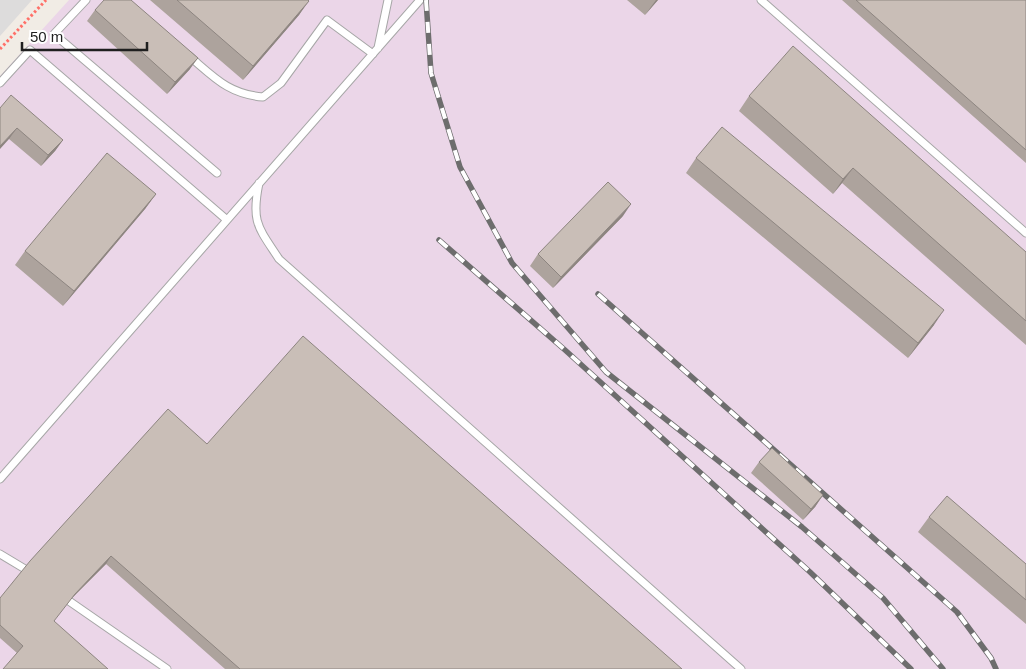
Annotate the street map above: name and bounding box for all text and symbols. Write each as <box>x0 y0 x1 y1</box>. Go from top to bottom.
scale bar <box>22 20 148 52</box>
text: 50 m <box>30 28 63 45</box>

